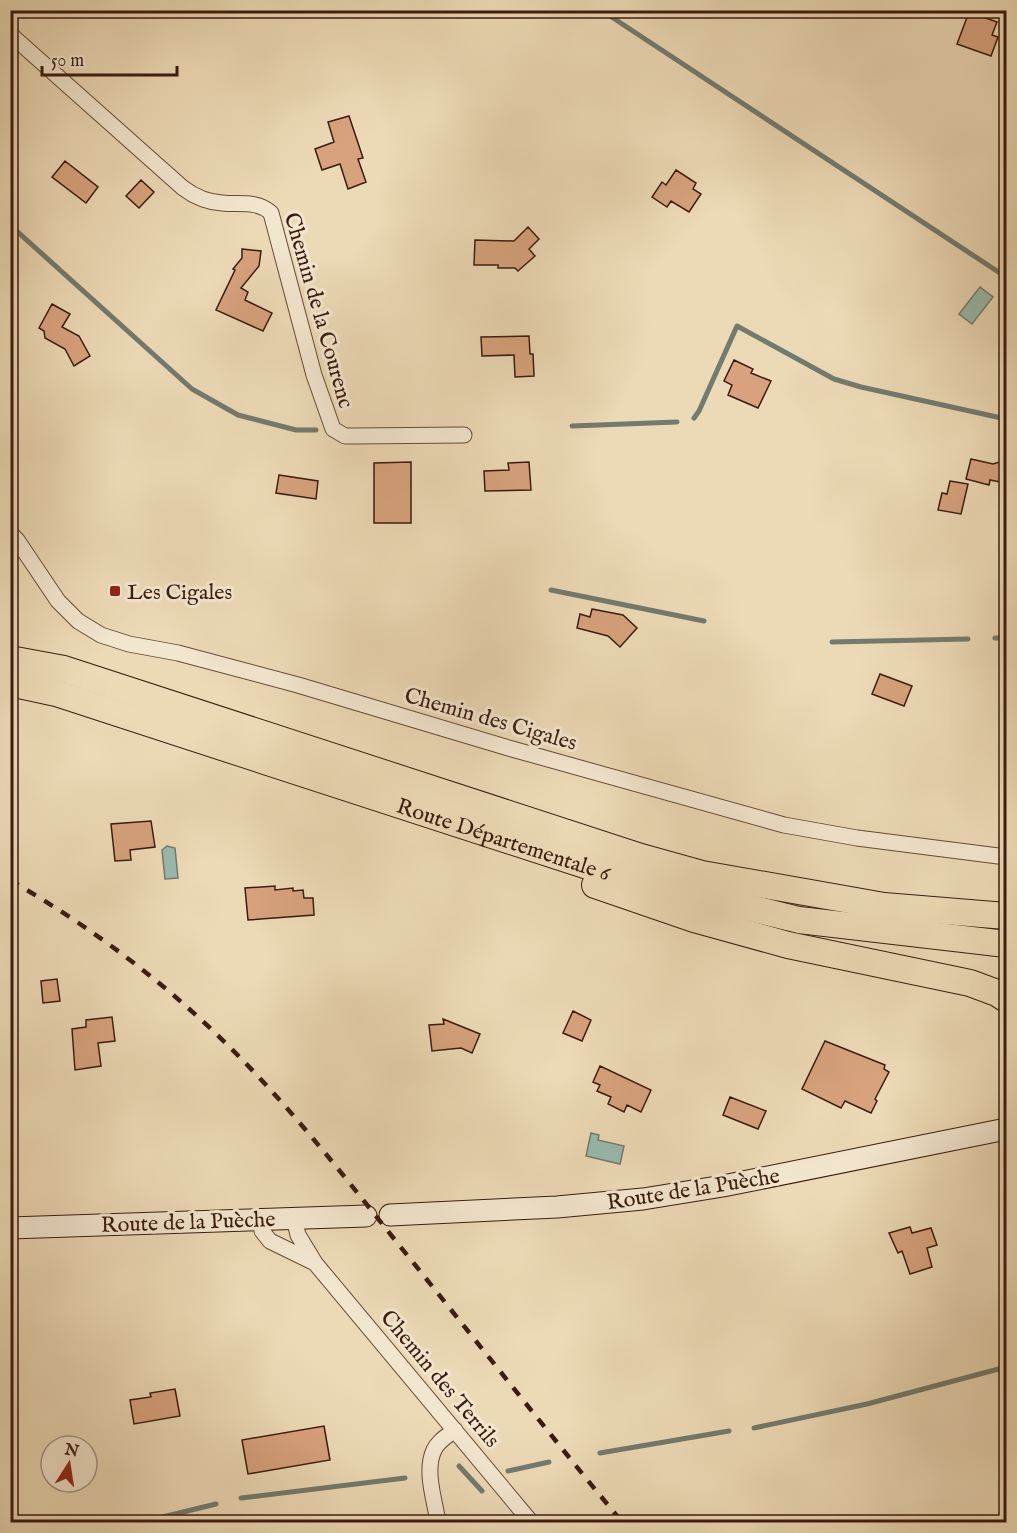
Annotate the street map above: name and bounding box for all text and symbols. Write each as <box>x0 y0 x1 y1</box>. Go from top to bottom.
scale bar <box>42 39 177 77</box>
text: 50 m <box>51 50 84 73</box>
street label: Chemin de la Courenc <box>277 210 359 412</box>
place label: Les Cigales <box>127 579 232 607</box>
marker: Les Cigales <box>108 584 122 598</box>
street label: Chemin des Cigales <box>401 682 580 758</box>
street label: Route Départementale 6 <box>393 793 614 889</box>
street label: Route de la Puèche <box>605 1162 782 1217</box>
street label: Route de la Puèche <box>100 1206 276 1240</box>
street label: Chemin des Terrils <box>374 1305 505 1454</box>
north arrow <box>39 1434 99 1494</box>
text: N <box>62 1440 81 1463</box>

